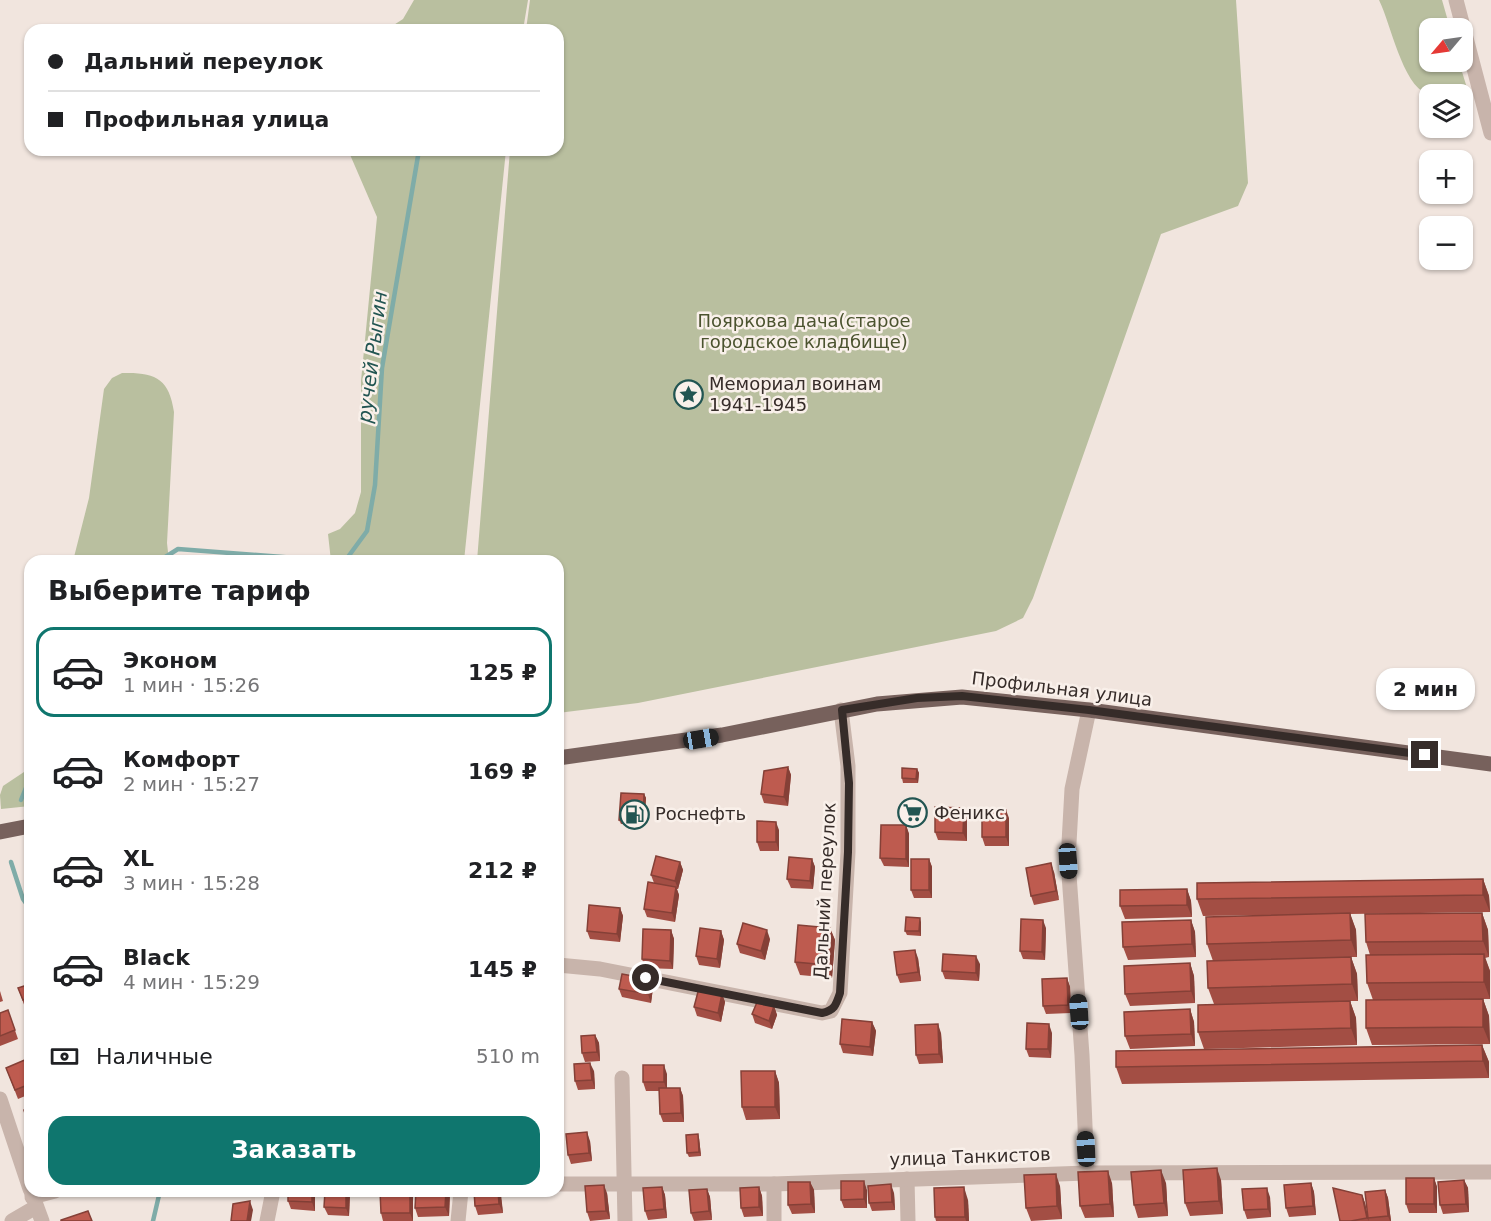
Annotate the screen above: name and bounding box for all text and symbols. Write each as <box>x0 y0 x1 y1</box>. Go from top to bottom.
north arrow <box>1419 18 1473 72</box>
map controls <box>1419 18 1473 270</box>
text: Дальний переулок <box>84 49 323 74</box>
button: layers <box>1419 84 1473 138</box>
text: Профильная улица <box>84 107 329 132</box>
button: + <box>1419 150 1473 204</box>
button: − <box>1419 216 1473 270</box>
water label: ручей Рыгин <box>352 290 392 425</box>
park label: Пояркова дача(старое городское кладбище) <box>697 310 911 352</box>
place label: Мемориал воинам 1941-1945 <box>709 373 881 415</box>
place icon: Мемориал воинам 1941-1945 <box>672 378 704 410</box>
text: Выберите тариф <box>48 575 311 606</box>
icon: car <box>51 645 105 699</box>
text: Эконом <box>123 648 218 673</box>
text: 125 ₽ <box>468 660 537 685</box>
street label: Профильная улица <box>971 667 1153 710</box>
callout: 2 мин <box>1376 668 1474 710</box>
text: 1 мин · 15:26 <box>123 673 260 697</box>
text: 2 мин <box>1393 677 1458 701</box>
car <box>682 727 720 751</box>
route end <box>1411 741 1438 768</box>
icon: car <box>51 744 105 798</box>
text: Комфорт <box>123 747 240 772</box>
text: 169 ₽ <box>468 759 537 784</box>
text: 2 мин · 15:27 <box>123 772 260 796</box>
supermarket icon: Феникс <box>897 797 929 829</box>
fuel station icon: Роснефть <box>618 798 650 830</box>
street label: Дальний переулок <box>809 802 840 980</box>
place label: Феникс <box>934 802 1005 823</box>
place label: Роснефть <box>655 803 746 824</box>
car <box>1058 842 1078 880</box>
icon: car <box>51 843 105 897</box>
text: XL <box>123 846 154 871</box>
text: 212 ₽ <box>468 858 537 883</box>
text: 3 мин · 15:28 <box>123 871 260 895</box>
icon: car <box>51 942 105 996</box>
text: Black <box>123 945 190 970</box>
text: 145 ₽ <box>468 957 537 982</box>
route start <box>632 964 659 991</box>
text: 4 мин · 15:29 <box>123 970 260 994</box>
car <box>1069 993 1089 1031</box>
icon: cash <box>48 1040 81 1073</box>
text: Наличные <box>96 1044 213 1069</box>
text: 510 m <box>476 1044 540 1068</box>
button: Заказать <box>48 1116 540 1185</box>
car <box>1076 1131 1096 1167</box>
street label: улица Танкистов <box>889 1143 1051 1170</box>

